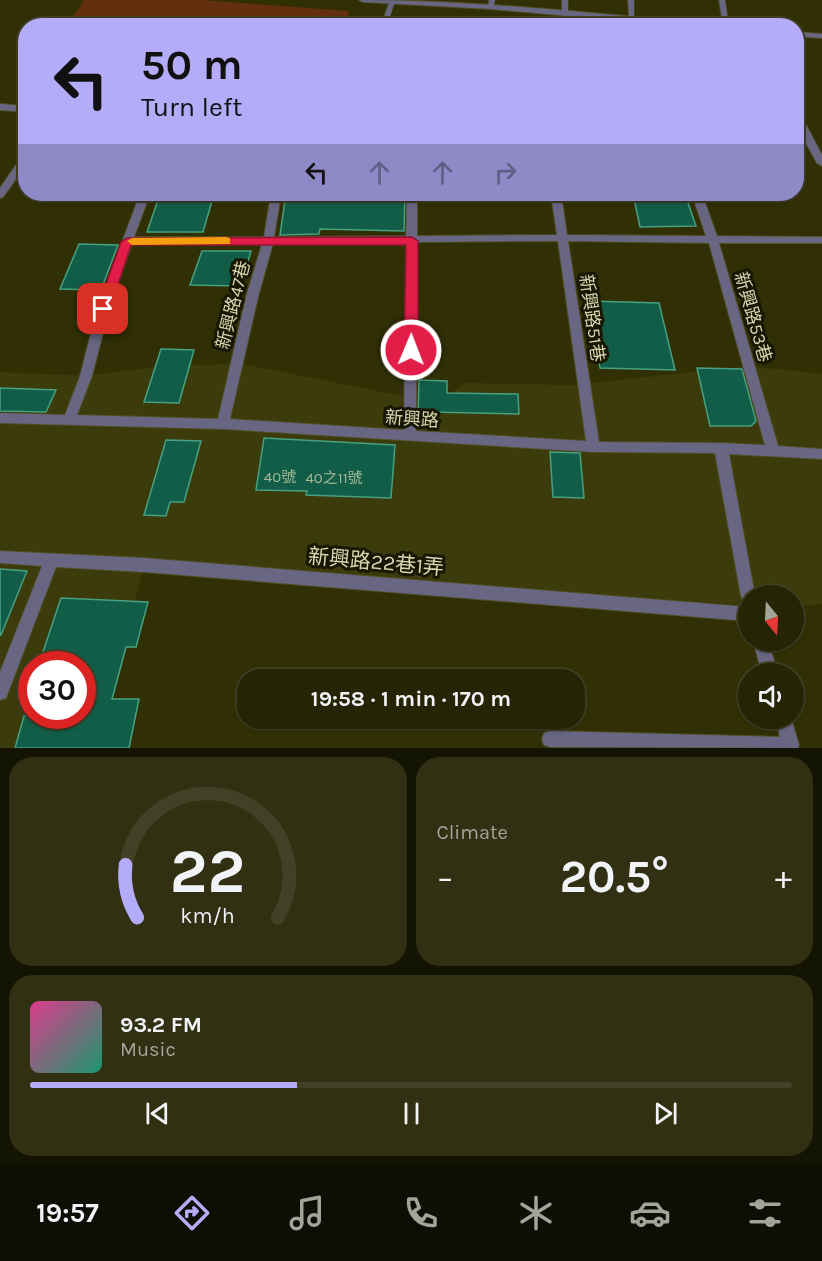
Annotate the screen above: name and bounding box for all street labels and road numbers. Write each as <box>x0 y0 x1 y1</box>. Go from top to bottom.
street label: 新興路47巷 <box>211 258 255 352</box>
street label: 新興路53巷 <box>730 269 776 365</box>
street label: 新興路51巷 <box>575 273 609 363</box>
street label: 新興路 <box>384 406 440 432</box>
street label: 新興路22巷1弄 <box>307 544 445 580</box>

